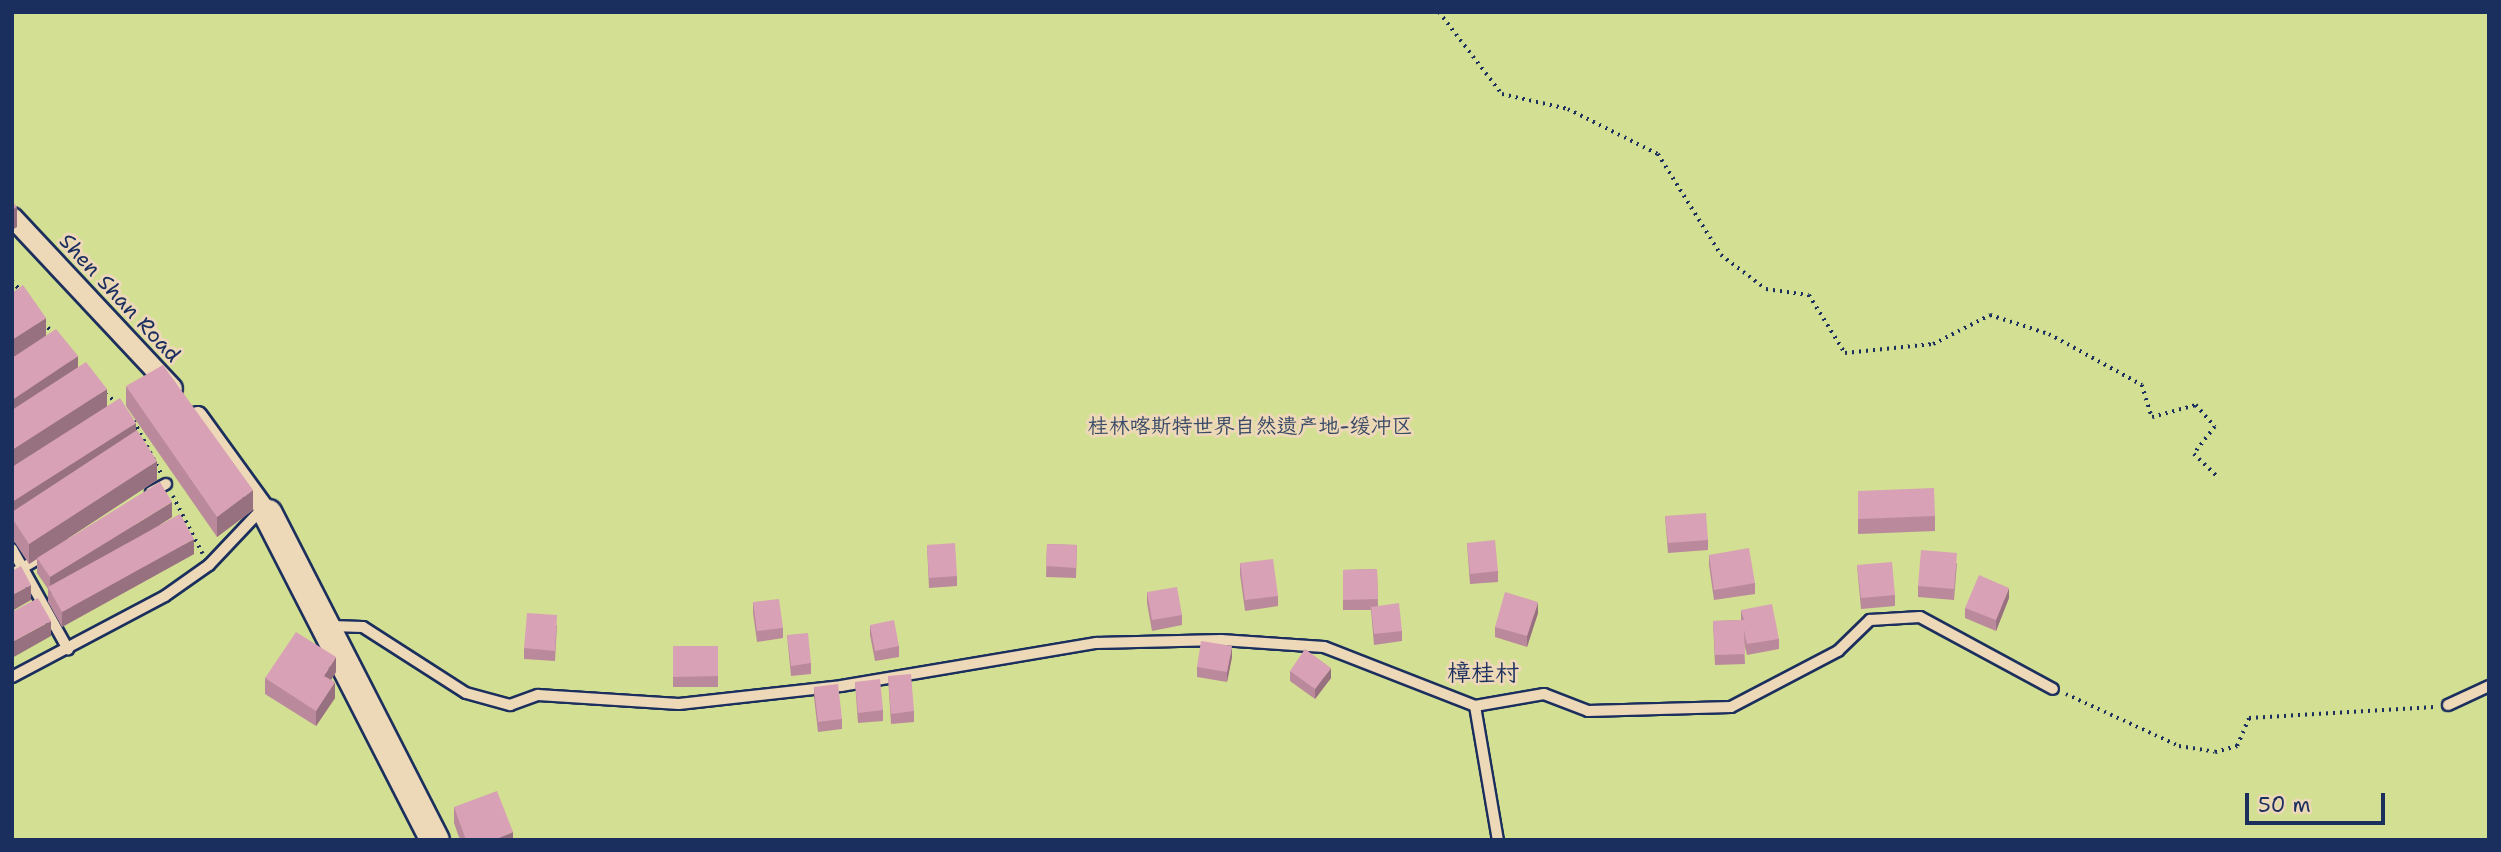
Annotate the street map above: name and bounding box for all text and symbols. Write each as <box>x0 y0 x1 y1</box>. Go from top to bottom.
street label: Shen Shan Road <box>54 229 186 367</box>
park label: 桂林喀斯特世界自然遗产地-缓冲区 <box>1087 413 1413 439</box>
district label: 樟桂村 <box>1447 660 1519 688</box>
scale bar <box>2249 778 2389 822</box>
text: 50 m <box>2258 791 2311 819</box>

